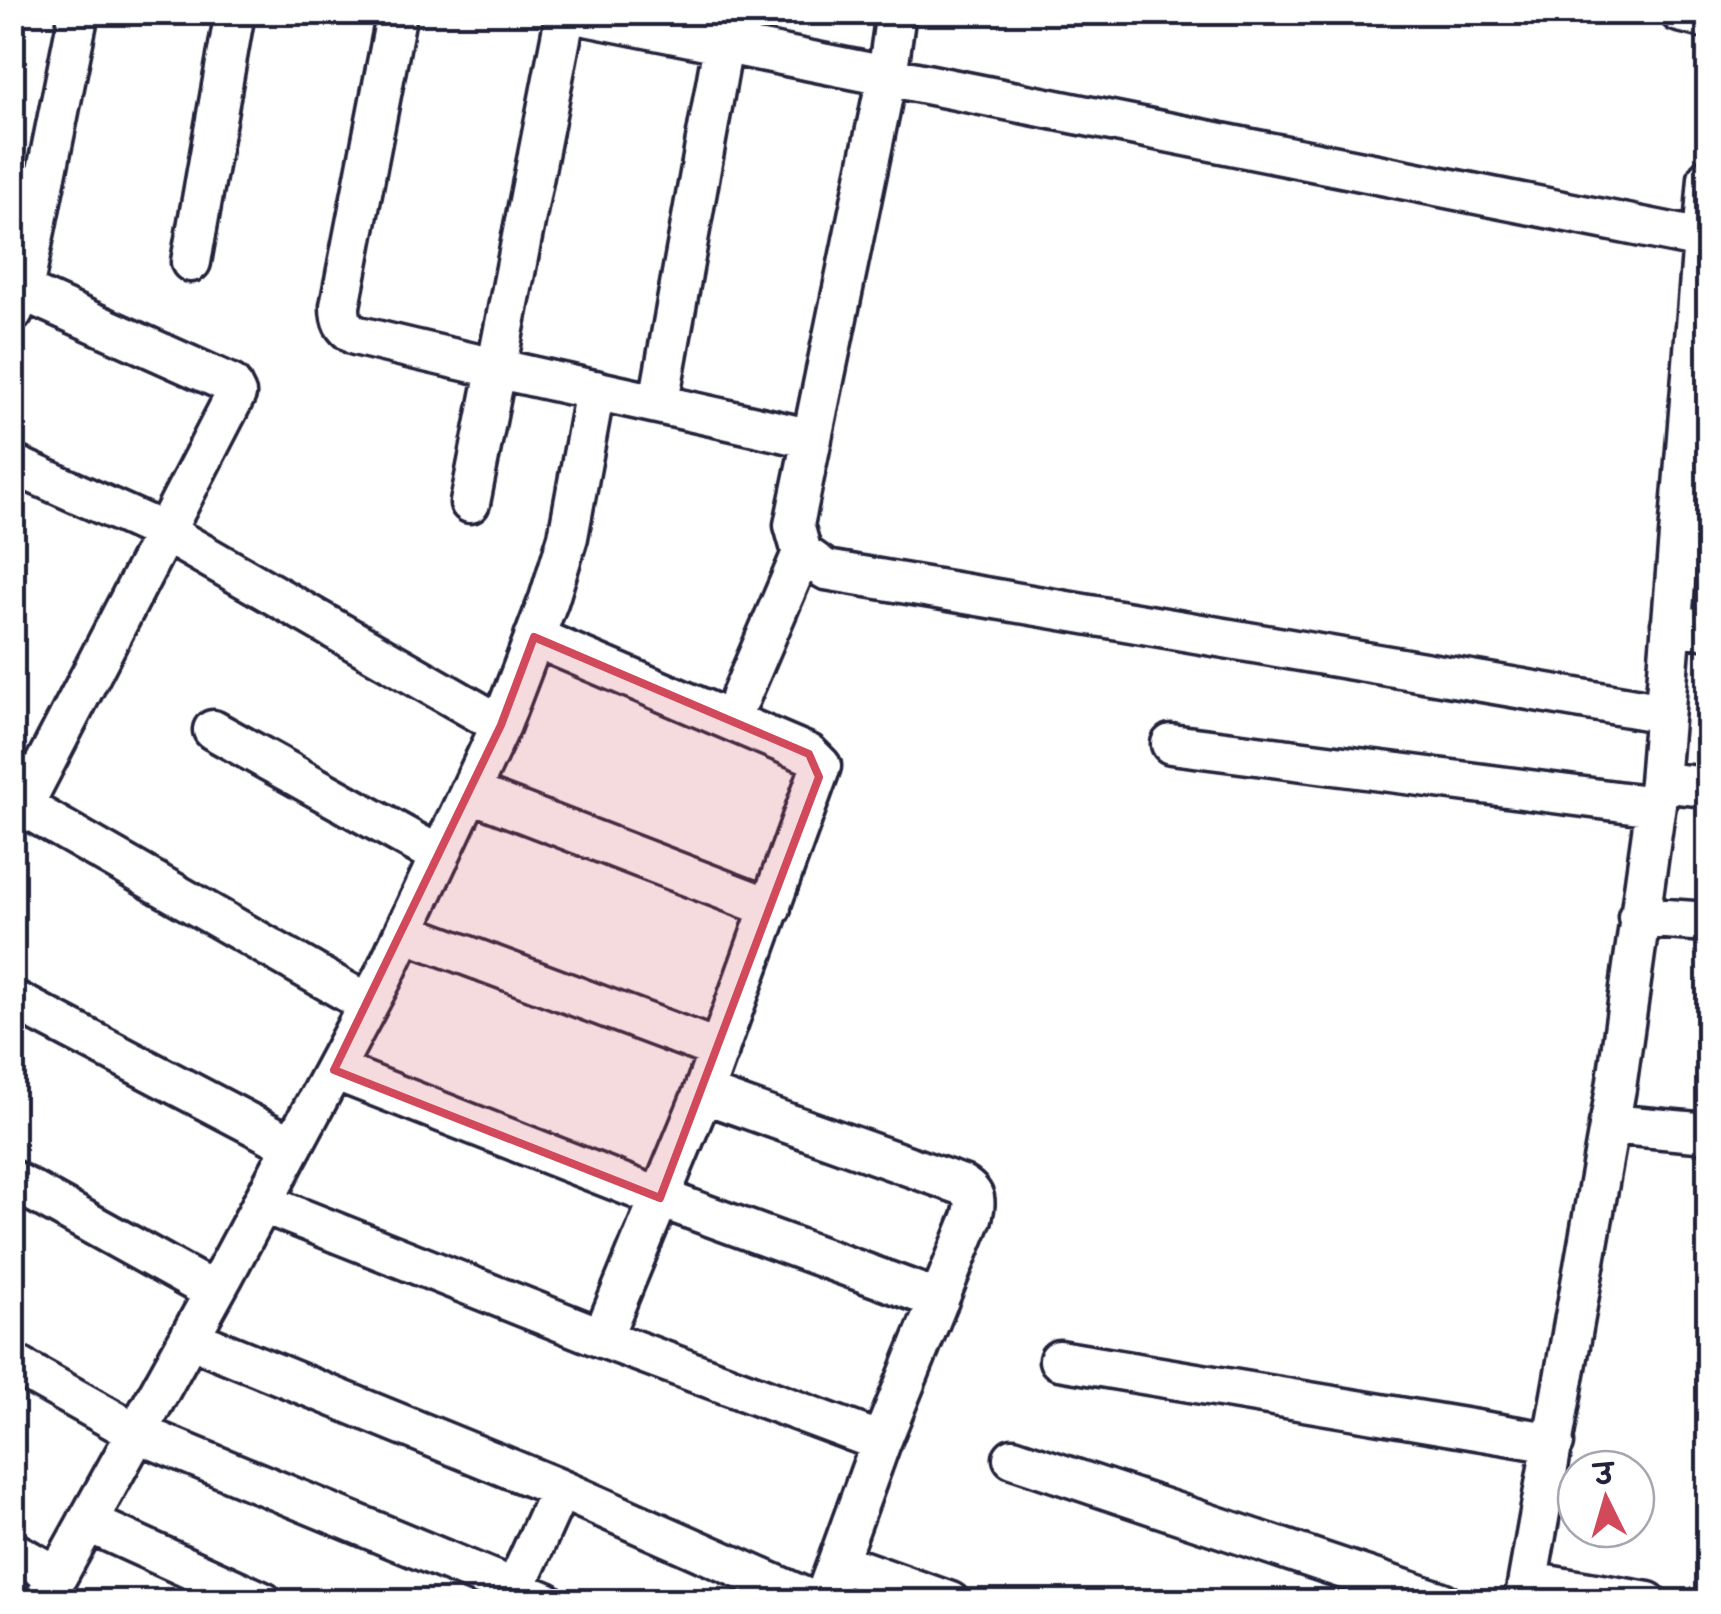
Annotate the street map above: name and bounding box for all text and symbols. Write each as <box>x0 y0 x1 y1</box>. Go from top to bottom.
north arrow <box>1556 1449 1656 1549</box>
text: उ <box>1590 1457 1617 1494</box>

